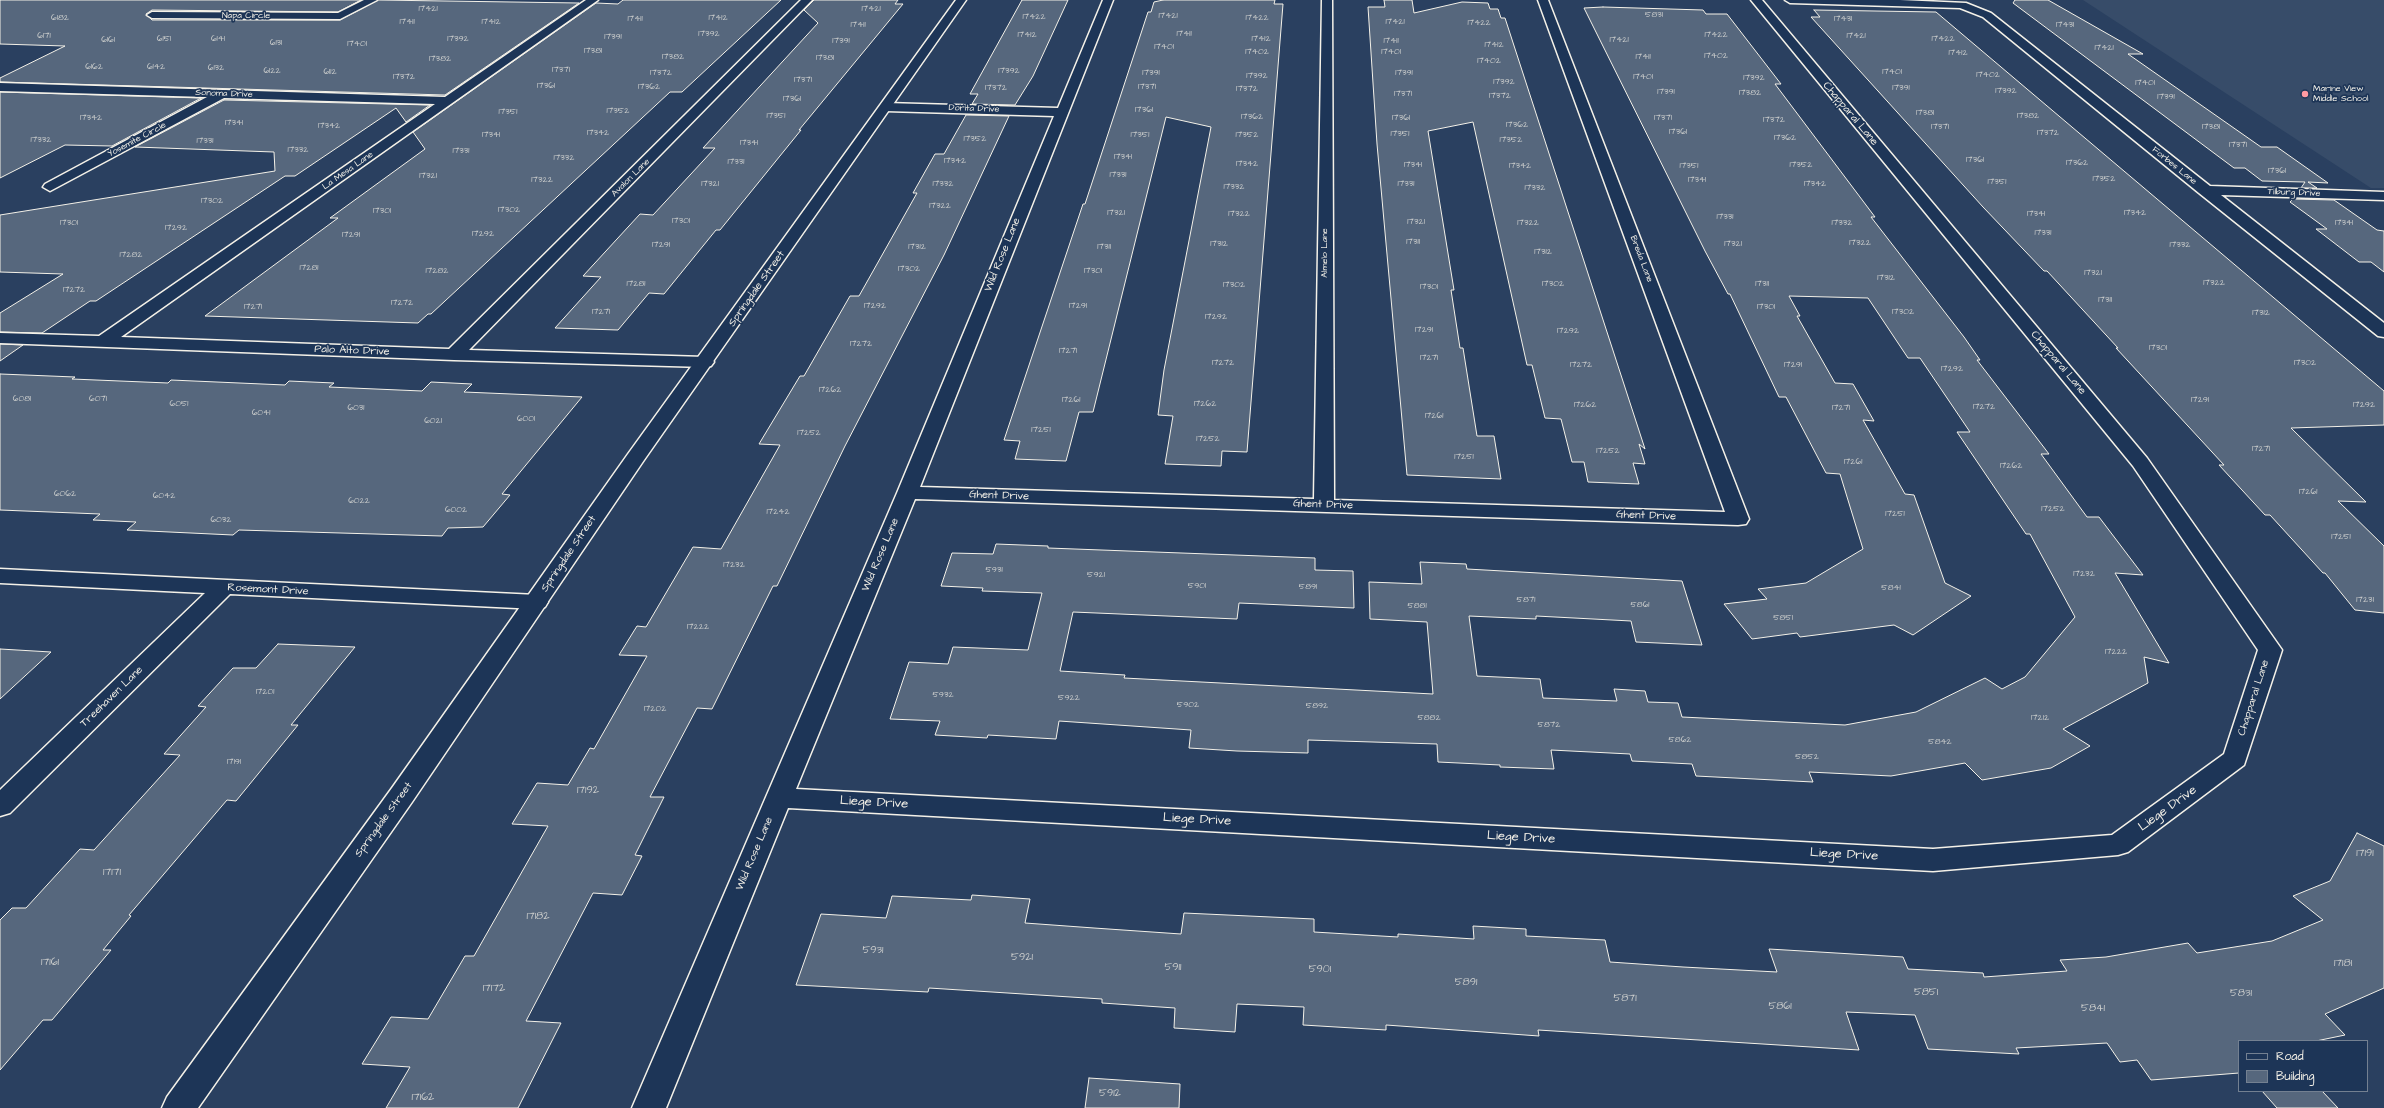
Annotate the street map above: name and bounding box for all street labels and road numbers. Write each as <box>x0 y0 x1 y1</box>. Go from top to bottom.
street label: Napa Circle <box>222 11 270 21</box>
street label: Chapparal Lane <box>1820 79 1880 149</box>
street label: Sonoma Drive <box>195 88 253 100</box>
street label: Dorita Drive <box>948 103 1000 115</box>
street label: Yosemite Circle <box>106 120 168 160</box>
street label: Forbes Lane <box>2149 145 2199 187</box>
street label: La Mesa Lane <box>320 149 376 193</box>
street label: Avalon Lane <box>610 157 652 199</box>
street label: Tilburg Drive <box>2267 187 2321 199</box>
street label: Wild Rose Lane <box>982 216 1024 294</box>
street label: Almelo Lane <box>1320 228 1330 278</box>
street label: Breda Lane <box>1627 234 1655 284</box>
street label: Springdale Street <box>726 249 788 329</box>
street label: Chapparal Lane <box>2028 328 2088 398</box>
street label: Palo Alto Drive <box>314 343 390 359</box>
street label: Ghent Drive <box>969 488 1029 504</box>
street label: Ghent Drive <box>1293 497 1353 513</box>
street label: Ghent Drive <box>1616 508 1676 524</box>
street label: Springdale Street <box>539 513 599 595</box>
street label: Wild Rose Lane <box>860 516 902 594</box>
street label: Rosemont Drive <box>227 581 309 599</box>
street label: Chapparal Lane <box>2235 658 2273 738</box>
street label: Treehaven Lane <box>78 664 146 730</box>
street label: Springdale Street <box>352 780 416 860</box>
street label: Liege Drive <box>2136 783 2200 835</box>
street label: Liege Drive <box>839 793 909 813</box>
street label: Liege Drive <box>1162 810 1232 830</box>
street label: Wild Rose Lane <box>734 815 776 893</box>
street label: Liege Drive <box>1486 828 1556 848</box>
street label: Liege Drive <box>1809 845 1879 865</box>

